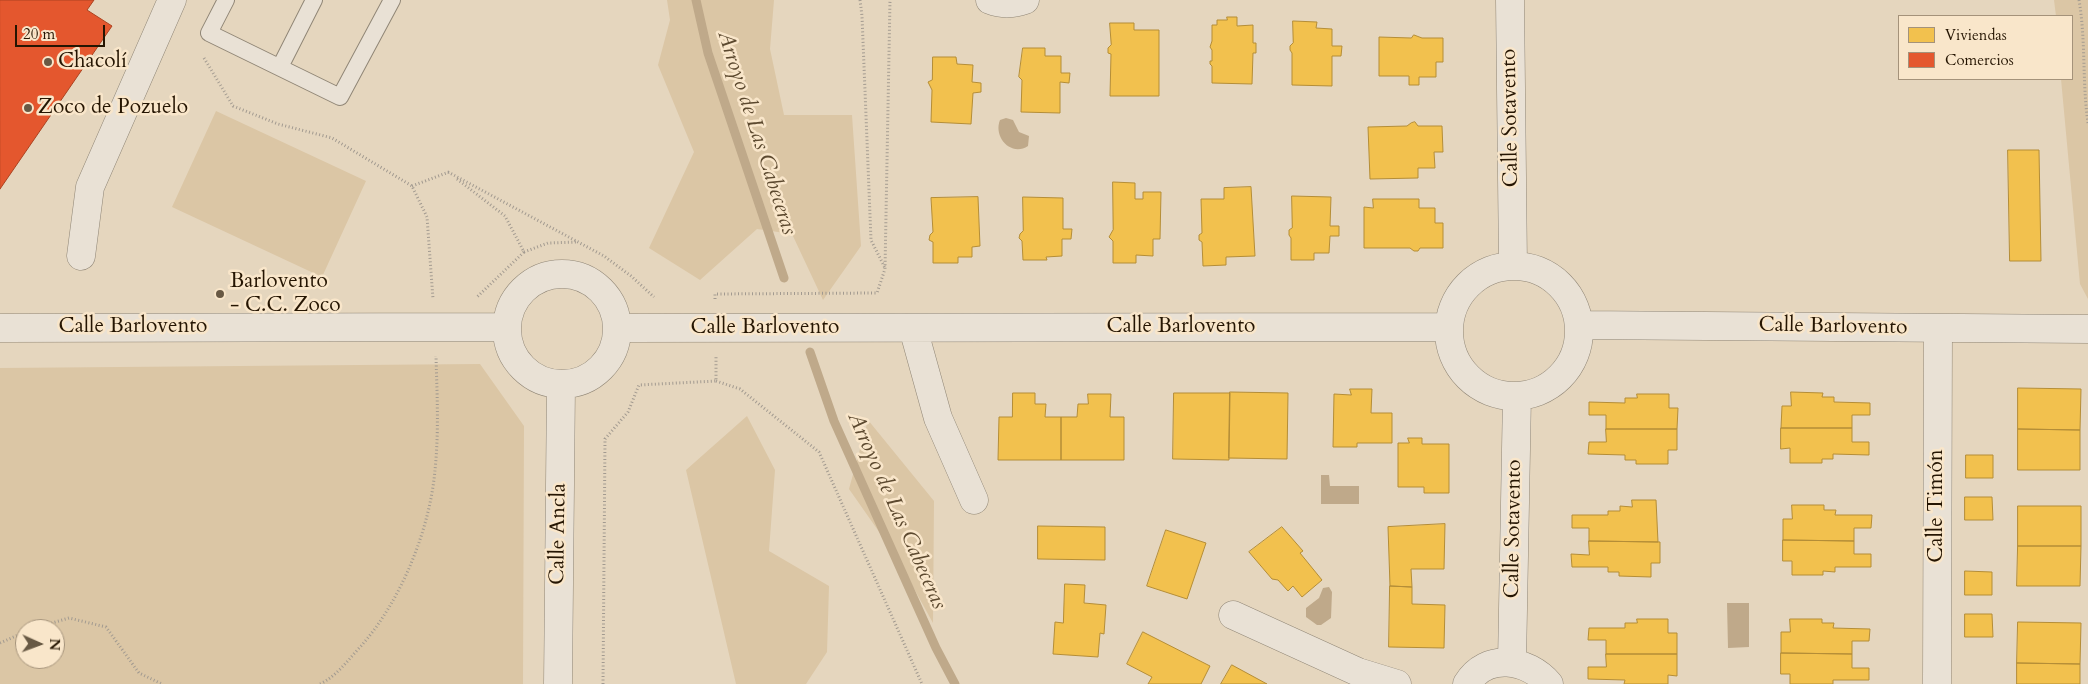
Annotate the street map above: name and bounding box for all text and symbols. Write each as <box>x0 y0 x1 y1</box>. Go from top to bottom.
scale bar <box>18 15 108 47</box>
legend <box>1898 15 2073 80</box>
text: 20 m <box>23 24 55 44</box>
text: Viviendas <box>1945 25 2007 45</box>
water label: Arroyo de Las Cabeceras <box>710 27 802 239</box>
street label: Calle Sotavento <box>1497 48 1525 188</box>
place label: Chacolí <box>58 49 127 75</box>
text: Comercios <box>1945 50 2014 70</box>
marker: Chacolí <box>42 56 54 68</box>
place label: Zoco de Pozuelo <box>38 95 188 121</box>
marker: Zoco de Pozuelo <box>22 102 34 114</box>
place label: Barlovento - C.C. Zoco <box>230 269 341 319</box>
marker: Barlovento - C.C. Zoco <box>214 288 226 300</box>
street label: Calle Barlovento <box>1758 313 1908 341</box>
street label: Calle Barlovento <box>59 314 207 340</box>
street label: Calle Barlovento <box>1107 314 1255 340</box>
street label: Calle Barlovento <box>691 315 839 341</box>
water label: Arroyo de Las Cabeceras <box>841 408 951 614</box>
street label: Calle Timón <box>1924 449 1950 563</box>
street label: Calle Sotavento <box>1500 459 1528 599</box>
street label: Calle Ancla <box>546 483 572 585</box>
north arrow <box>15 619 65 669</box>
text: N <box>45 638 64 651</box>

